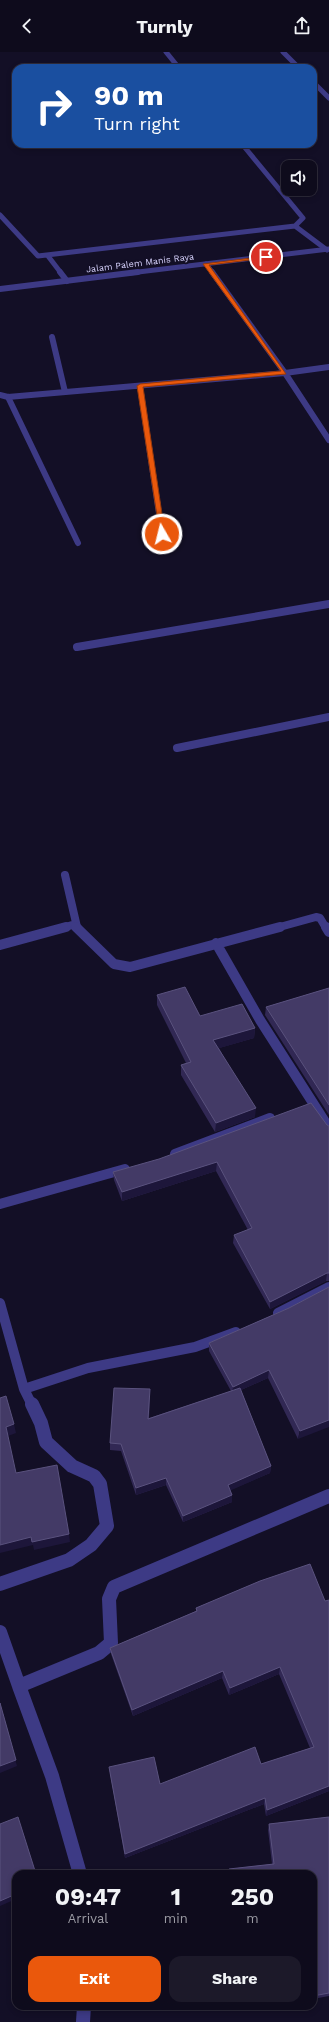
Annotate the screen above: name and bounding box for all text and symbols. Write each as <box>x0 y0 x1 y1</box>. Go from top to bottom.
icon: back <box>16 15 38 37</box>
icon: share <box>291 15 313 37</box>
text: Turnly <box>136 16 193 37</box>
text: 90 m <box>94 79 164 112</box>
icon: right <box>28 80 80 132</box>
text: Turn right <box>94 113 180 134</box>
map controls <box>281 160 317 196</box>
button: sound <box>281 160 317 196</box>
pin <box>249 240 283 274</box>
icon: arrive <box>255 246 277 268</box>
street label: Jalam Palem Manis Raya <box>85 251 195 275</box>
position arrow <box>141 513 183 555</box>
text: 09:47 <box>55 1883 121 1911</box>
text: 1 <box>171 1883 181 1911</box>
text: 250 <box>231 1883 274 1911</box>
text: Arrival <box>68 1911 108 1926</box>
text: min <box>164 1911 188 1926</box>
text: m <box>246 1911 259 1926</box>
button: Exit <box>28 1956 161 2002</box>
button: Share <box>169 1956 301 2002</box>

